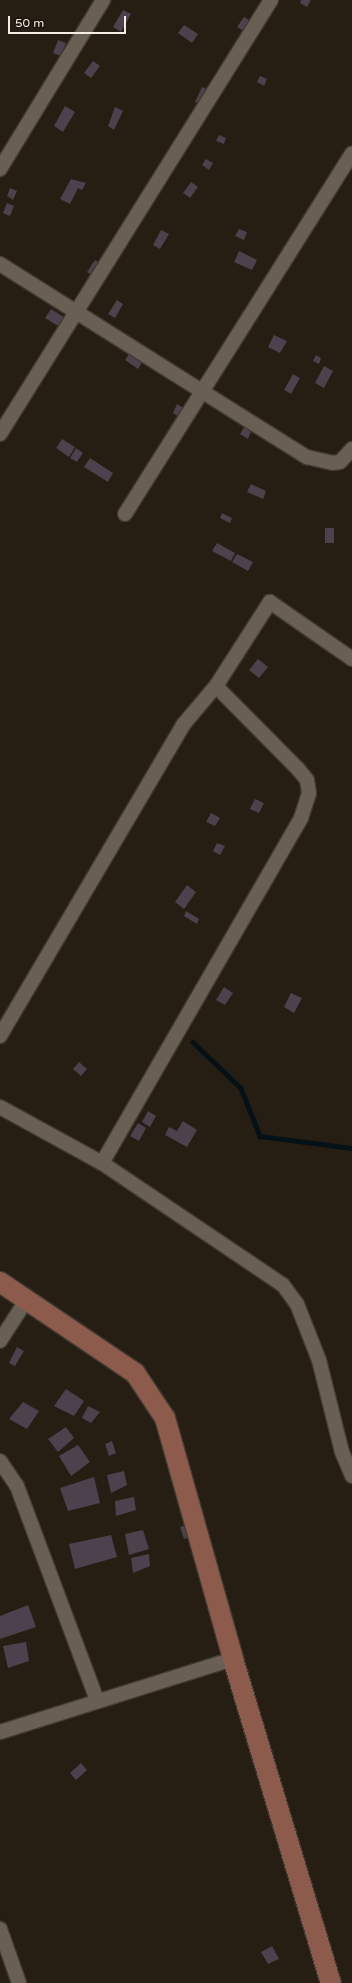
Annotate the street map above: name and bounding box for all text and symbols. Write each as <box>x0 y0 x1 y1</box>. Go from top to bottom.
scale bar <box>10 8 128 34</box>
text: 50 m <box>15 16 44 30</box>

